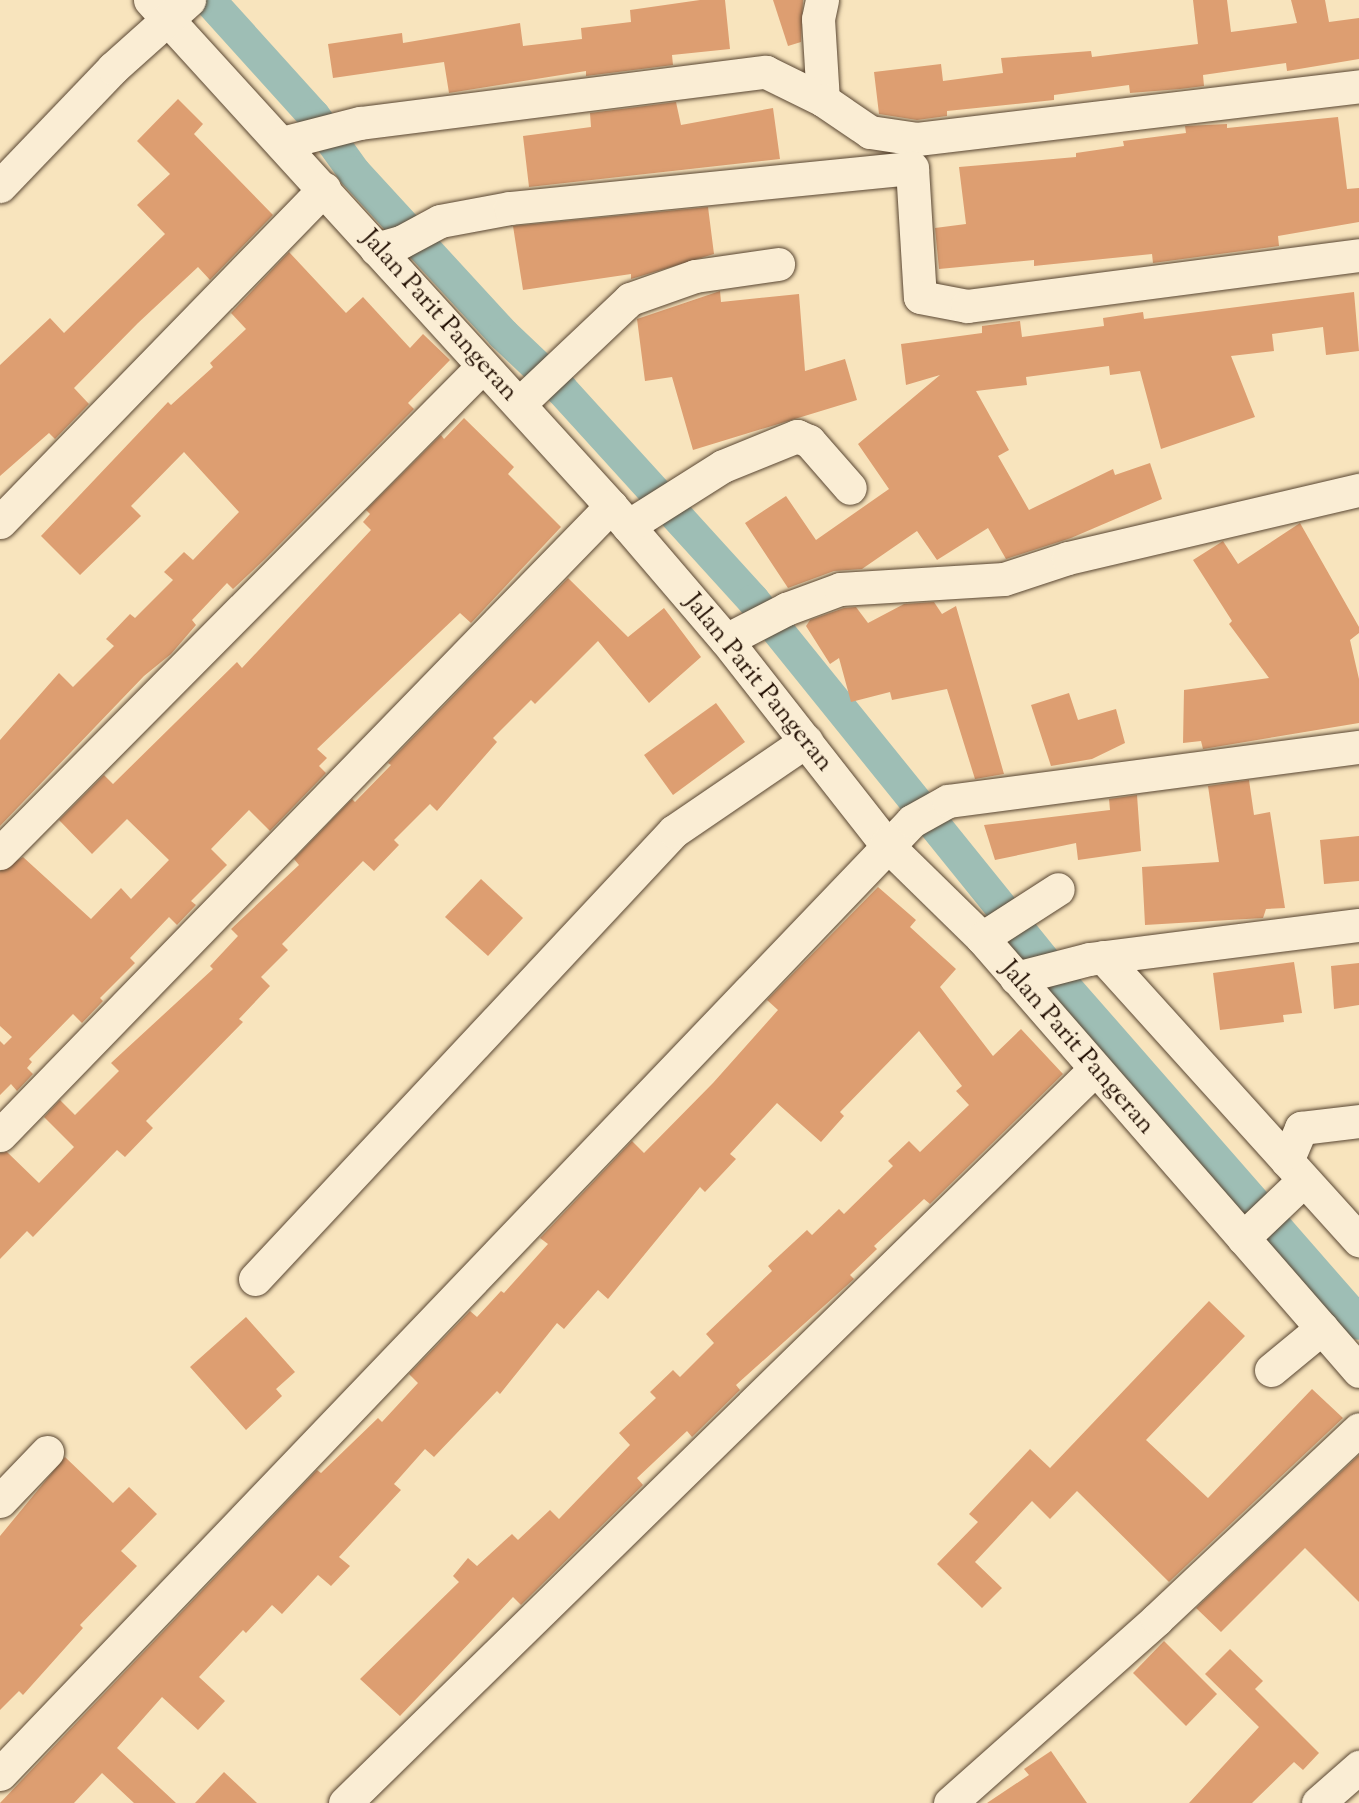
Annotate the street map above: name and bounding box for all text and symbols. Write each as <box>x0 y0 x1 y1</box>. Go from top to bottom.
street label: Jalan Parit Pangeran <box>354 224 524 408</box>
street label: Jalan Parit Pangeran <box>677 588 839 778</box>
street label: Jalan Parit Pangeran <box>993 955 1161 1141</box>

